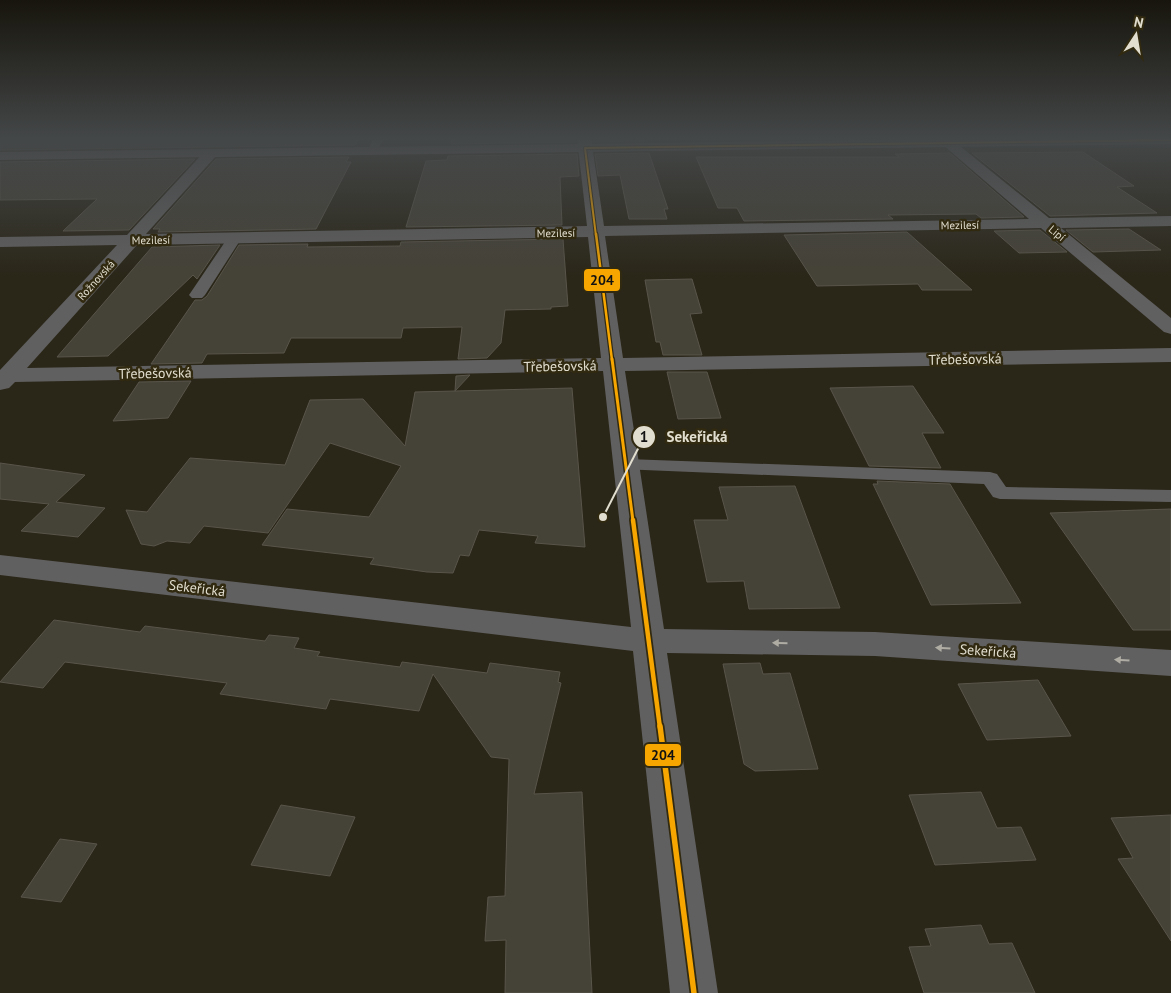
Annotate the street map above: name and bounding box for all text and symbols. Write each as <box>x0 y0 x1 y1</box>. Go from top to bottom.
north arrow <box>1111 10 1161 60</box>
text: N <box>1132 13 1145 32</box>
street label: Mezilesí <box>941 218 979 232</box>
street label: Lipí <box>1046 222 1068 244</box>
street label: Mezilesí <box>537 226 575 240</box>
street label: Mezilesí <box>132 233 170 247</box>
street label: Rožnovská <box>74 257 118 303</box>
line badge: 204 <box>583 268 621 292</box>
text: 204 <box>590 271 614 289</box>
street label: Třebešovská <box>928 349 1002 369</box>
street label: Třebešovská <box>523 356 597 376</box>
street label: Třebešovská <box>118 363 192 383</box>
callout: Sekeřická <box>632 422 738 452</box>
text: 1 <box>640 427 648 446</box>
text: Sekeřická <box>667 427 727 446</box>
street label: Sekeřická <box>168 576 226 600</box>
one-way arrow <box>772 639 788 647</box>
street label: Sekeřická <box>959 640 1017 662</box>
one-way arrow <box>934 644 950 652</box>
one-way arrow <box>1114 655 1130 663</box>
line badge: 204 <box>644 743 682 767</box>
text: 204 <box>651 746 675 764</box>

